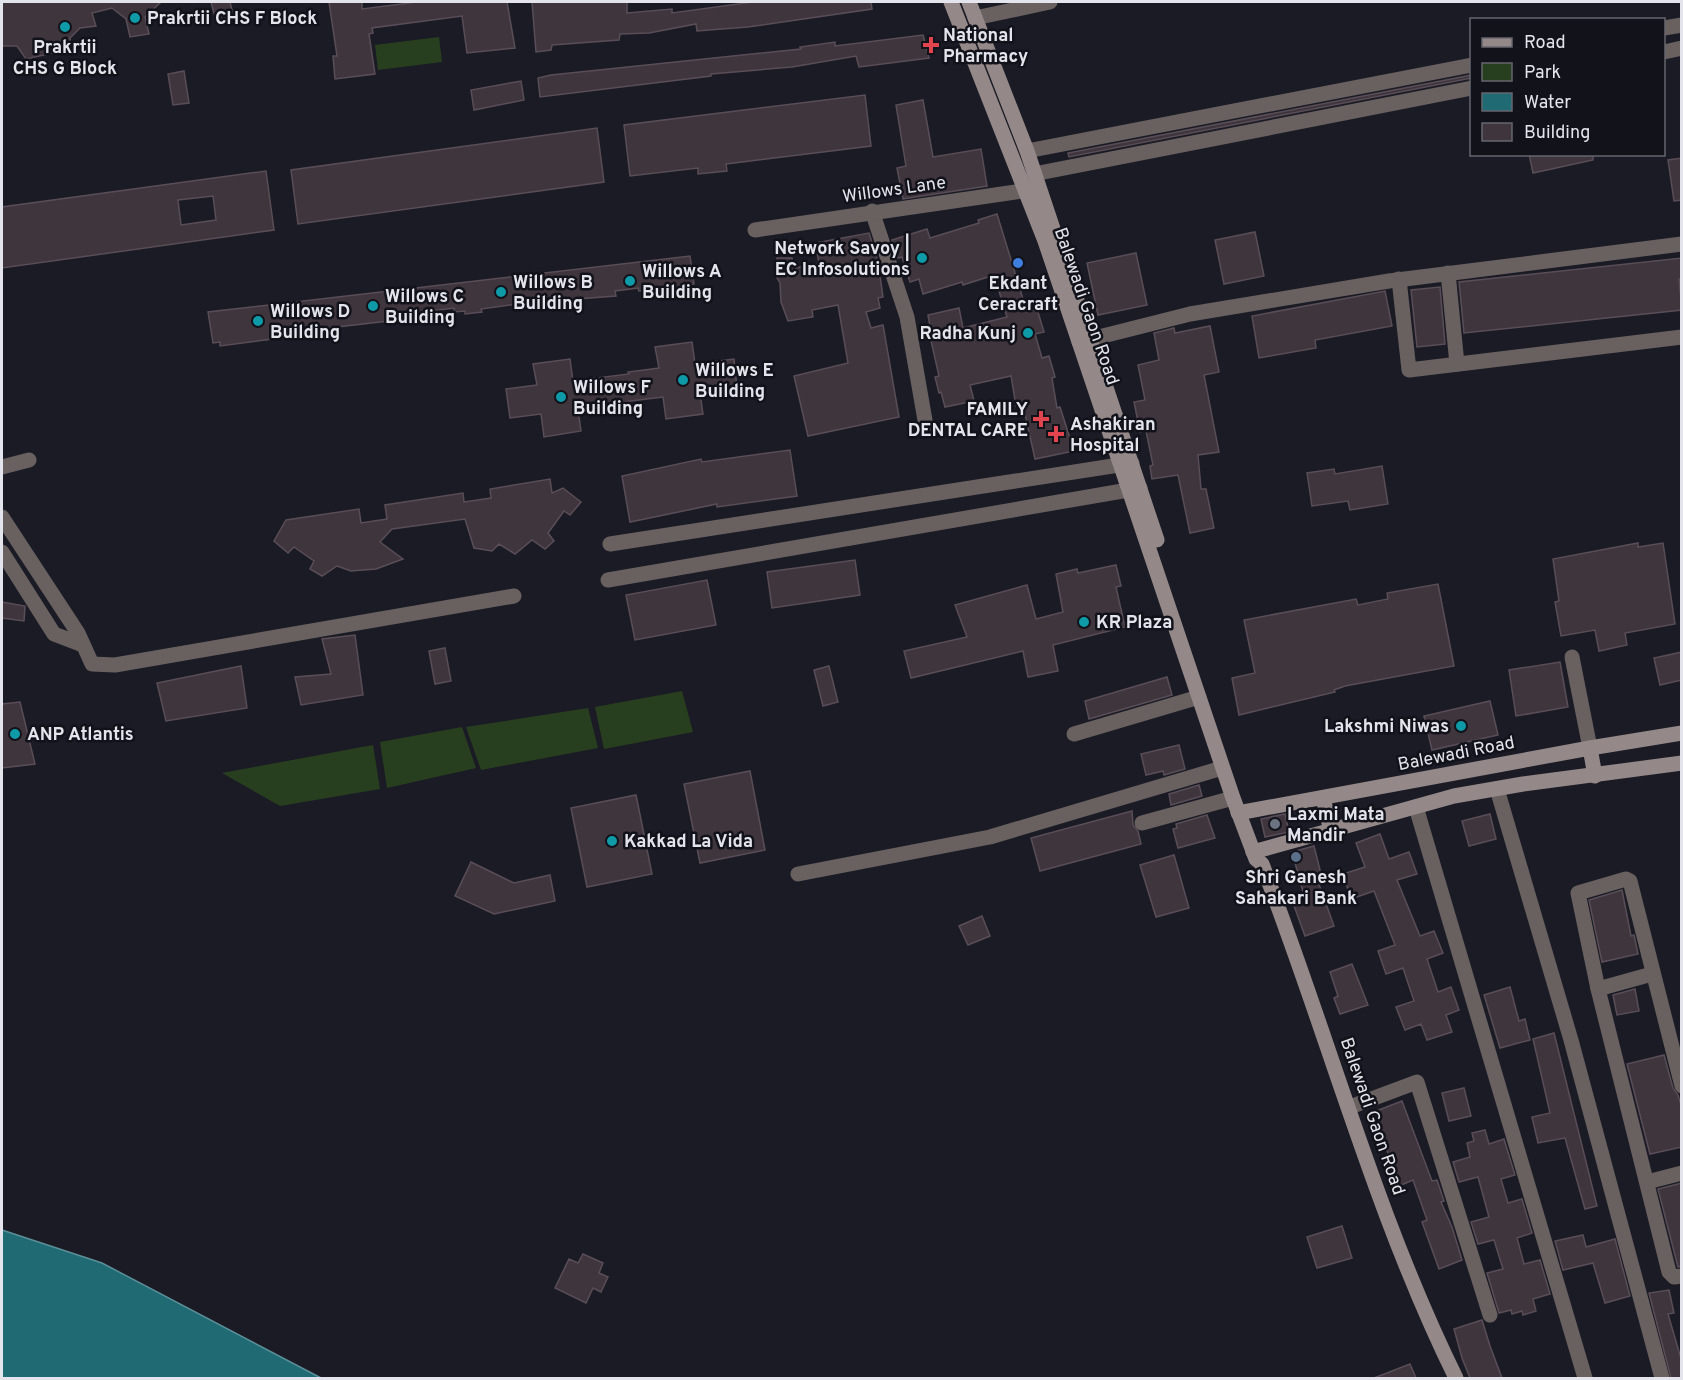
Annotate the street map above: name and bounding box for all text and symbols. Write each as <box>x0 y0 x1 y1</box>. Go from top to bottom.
place label: Prakrtii CHS F Block <box>147 8 317 31</box>
marker: Prakrtii CHS F Block <box>128 11 142 25</box>
legend <box>1470 18 1665 156</box>
marker: Prakrtii CHS G Block <box>58 20 72 34</box>
place label: National Pharmacy <box>943 25 1028 69</box>
text: Road <box>1524 32 1566 55</box>
place label: Prakrtii CHS G Block <box>13 37 117 81</box>
marker: National Pharmacy <box>924 38 938 52</box>
text: Park <box>1524 62 1561 85</box>
text: Water <box>1524 92 1571 115</box>
text: Building <box>1524 122 1590 145</box>
street label: Willows Lane <box>841 172 947 209</box>
street label: Balewadi Gaon Road <box>1048 225 1123 388</box>
place label: Network Savoy | EC Infosolutions <box>774 233 910 282</box>
marker: Network Savoy | EC Infosolutions <box>915 251 929 265</box>
marker: Ekdant Ceracraft <box>1011 256 1025 270</box>
place label: Willows A Building <box>642 261 722 305</box>
place label: Willows B Building <box>513 272 593 316</box>
place label: Ekdant Ceracraft <box>978 273 1058 317</box>
marker: Willows A Building <box>623 274 637 288</box>
marker: Willows B Building <box>494 285 508 299</box>
place label: Willows C Building <box>385 286 464 330</box>
marker: Willows C Building <box>366 299 380 313</box>
place label: Willows D Building <box>270 301 350 345</box>
marker: Willows D Building <box>251 314 265 328</box>
place label: Radha Kunj <box>920 323 1016 346</box>
marker: Radha Kunj <box>1021 326 1035 340</box>
place label: Willows E Building <box>695 360 774 404</box>
marker: Willows E Building <box>676 373 690 387</box>
place label: Willows F Building <box>573 377 651 421</box>
marker: Willows F Building <box>554 390 568 404</box>
place label: FAMILY DENTAL CARE <box>908 399 1028 443</box>
marker: FAMILY DENTAL CARE <box>1032 410 1050 428</box>
place label: Ashakiran Hospital <box>1070 414 1156 458</box>
marker: Ashakiran Hospital <box>1047 425 1065 443</box>
place label: KR Plaza <box>1096 612 1172 635</box>
marker: KR Plaza <box>1077 615 1091 629</box>
place label: Lakshmi Niwas <box>1324 716 1449 739</box>
marker: Lakshmi Niwas <box>1454 719 1468 733</box>
place label: ANP Atlantis <box>27 724 134 747</box>
marker: ANP Atlantis <box>8 727 22 741</box>
street label: Balewadi Road <box>1396 732 1517 777</box>
place label: Laxmi Mata Mandir <box>1287 804 1384 848</box>
marker: Laxmi Mata Mandir <box>1268 817 1282 831</box>
place label: Kakkad La Vida <box>624 831 753 854</box>
marker: Kakkad La Vida <box>605 834 619 848</box>
marker: Shri Ganesh Sahakari Bank <box>1289 850 1303 864</box>
place label: Shri Ganesh Sahakari Bank <box>1235 867 1357 911</box>
street label: Balewadi Gaon Road <box>1334 1035 1409 1198</box>

